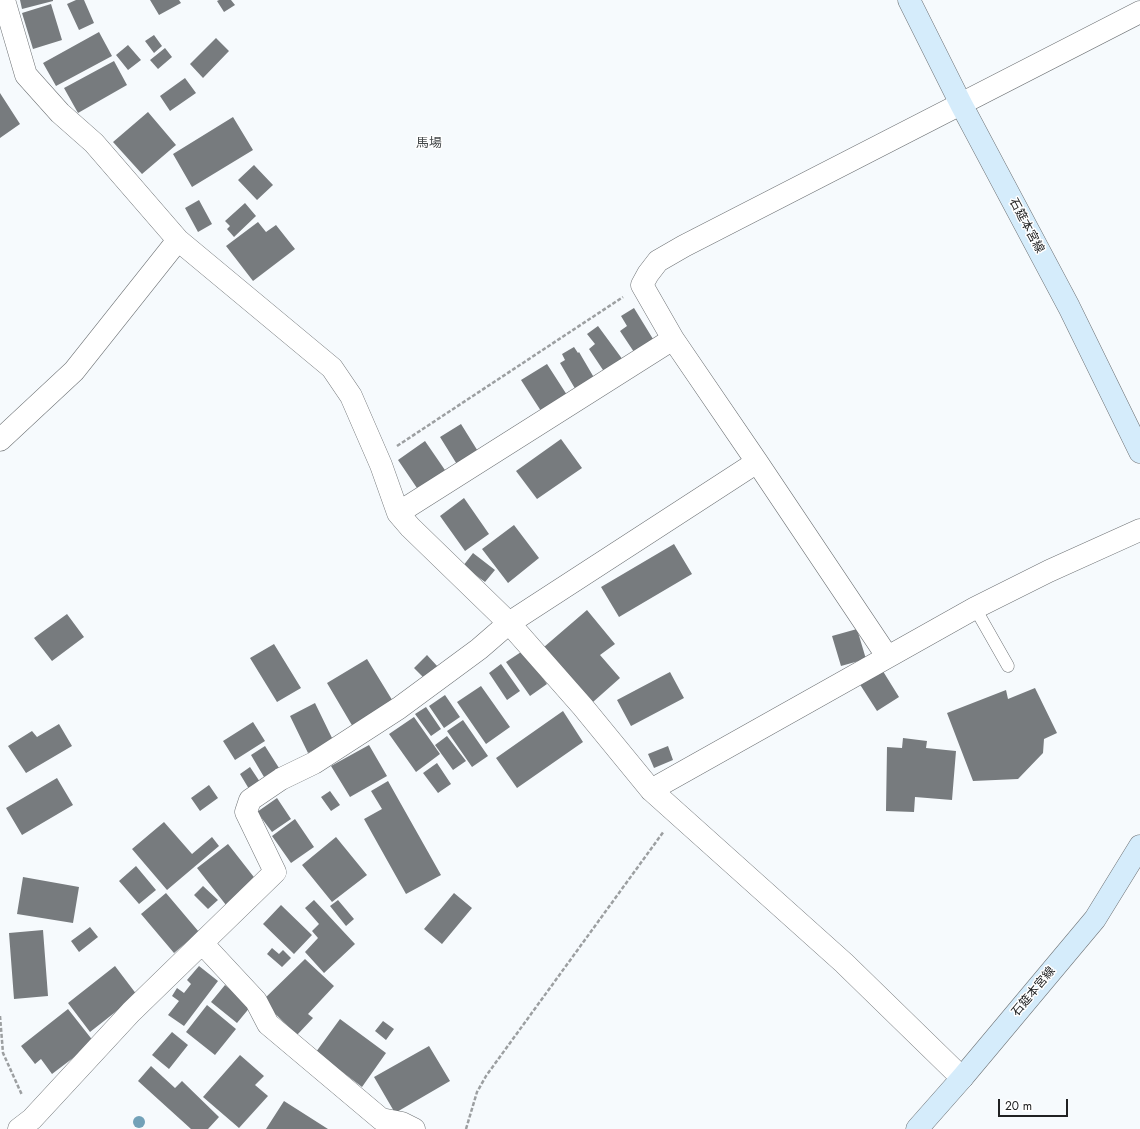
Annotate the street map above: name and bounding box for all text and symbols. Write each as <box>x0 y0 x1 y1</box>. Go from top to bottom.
district label: 馬場 <box>416 136 442 152</box>
street label: 石筵本宮線 <box>1006 196 1046 256</box>
street label: 石筵本宮線 <box>1009 964 1059 1020</box>
scale bar <box>1000 1091 1070 1117</box>
text: 20 m <box>1005 1097 1032 1115</box>

